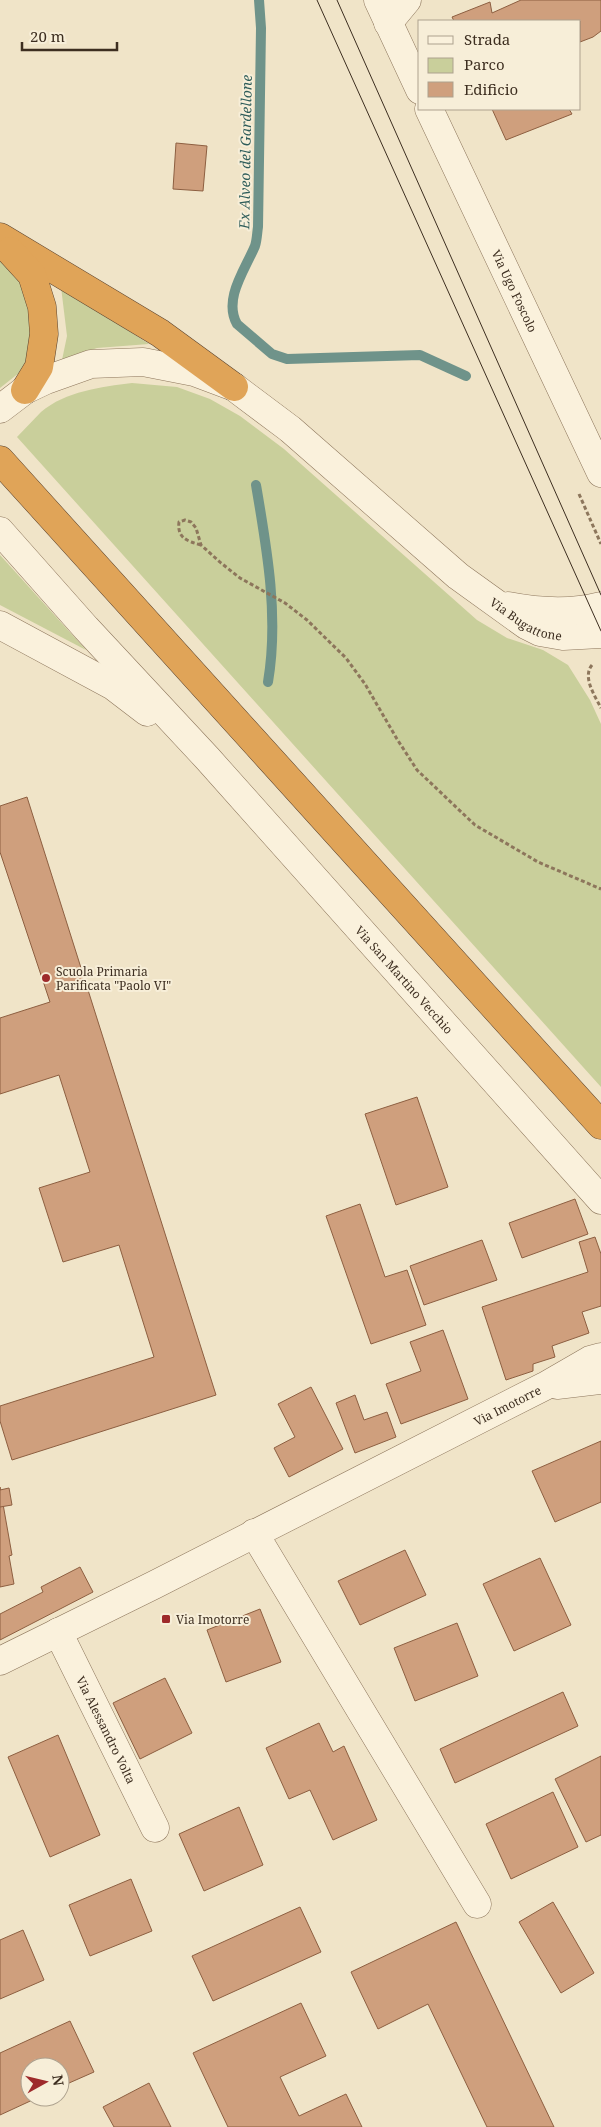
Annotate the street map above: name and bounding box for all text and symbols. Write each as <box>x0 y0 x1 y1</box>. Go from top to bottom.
scale bar <box>22 20 118 52</box>
legend <box>418 20 581 110</box>
text: 20 m <box>30 26 65 46</box>
text: Strada <box>464 29 510 49</box>
text: Parco <box>464 54 505 74</box>
water label: Ex Alveo del Gardellone <box>234 75 256 230</box>
text: Edificio <box>464 79 518 99</box>
street label: Via Ugo Foscolo <box>488 247 542 335</box>
street label: Via Bugattone <box>487 593 563 644</box>
street label: Via San Martino Vecchio <box>352 922 457 1037</box>
place label: Scuola Primaria Parificata "Paolo VI" <box>56 963 171 994</box>
marker: Scuola Primaria Parificata "Paolo VI" <box>40 972 52 984</box>
street label: Via Imotorre <box>471 1381 544 1429</box>
place label: Via Imotorre <box>176 1611 249 1628</box>
marker: Via Imotorre <box>160 1613 172 1625</box>
street label: Via Alessandro Volta <box>73 1673 140 1787</box>
north arrow <box>20 2057 70 2107</box>
text: N <box>48 2073 69 2087</box>

